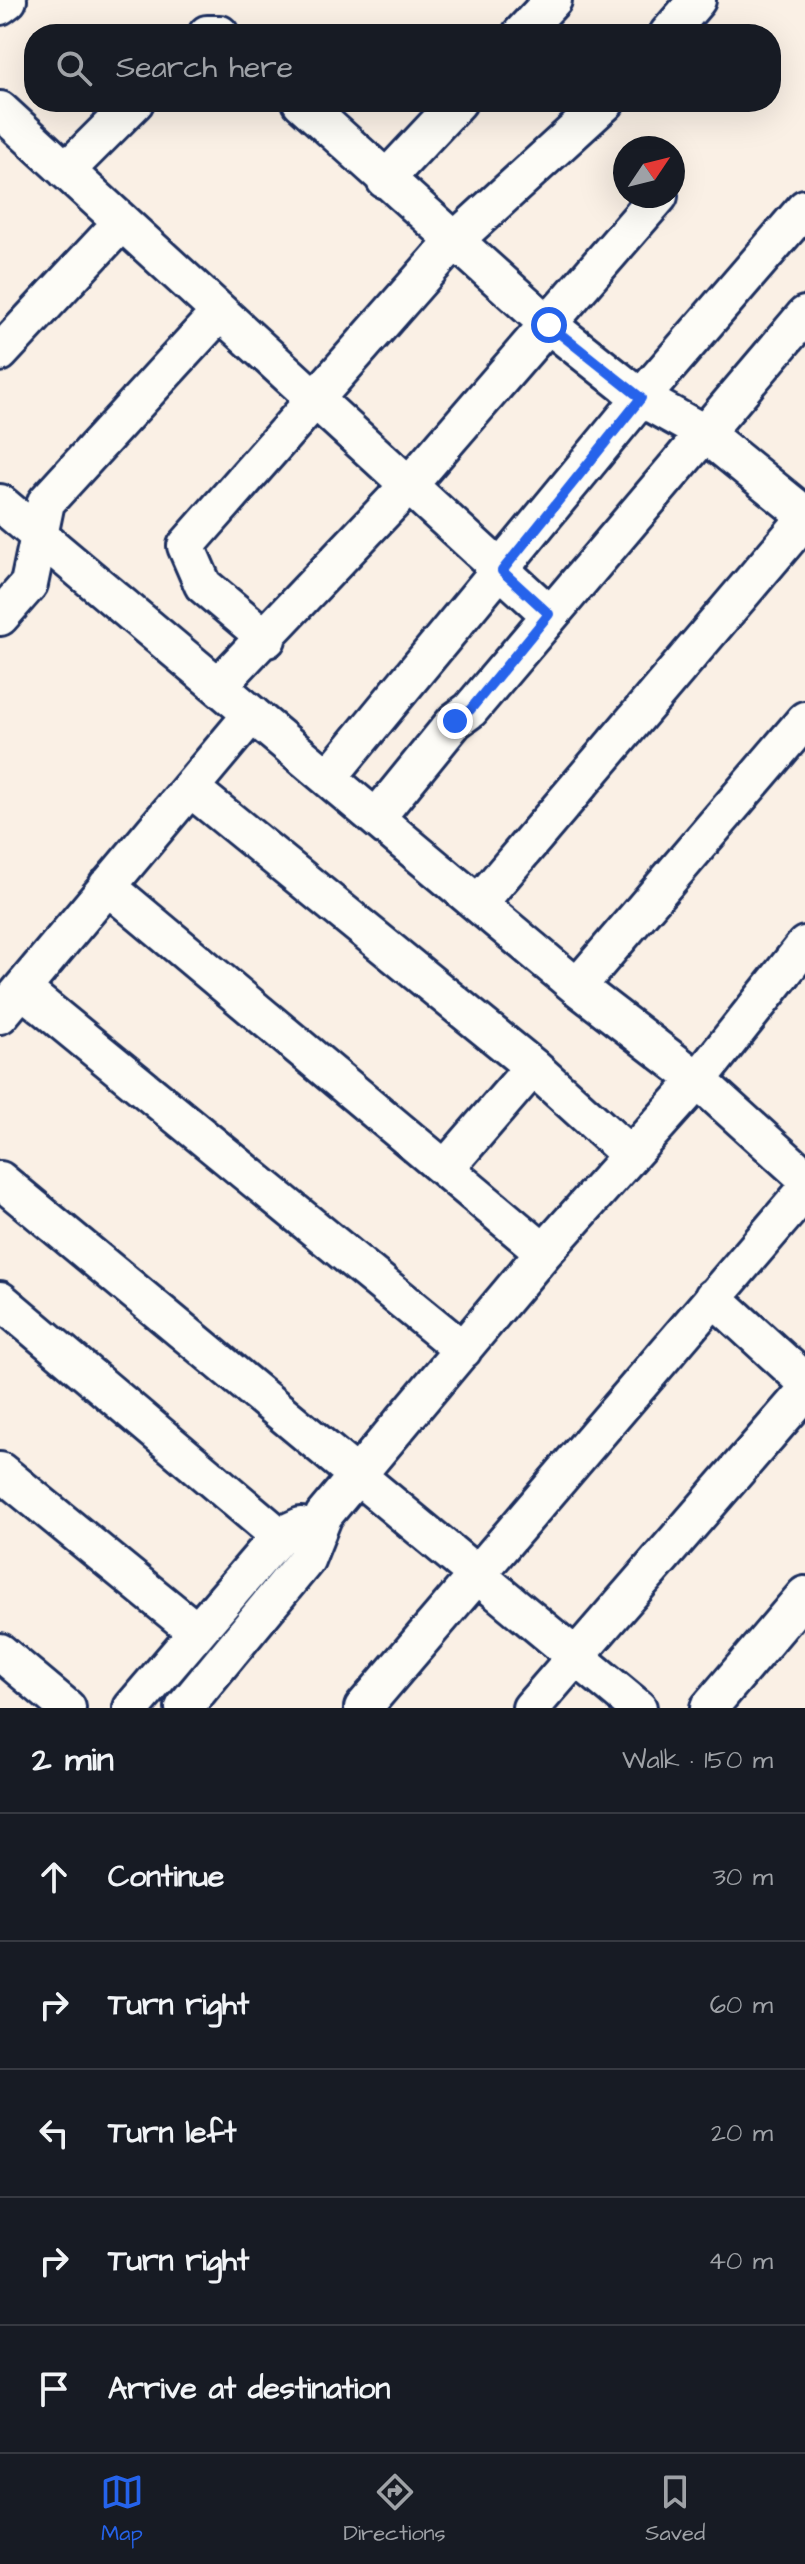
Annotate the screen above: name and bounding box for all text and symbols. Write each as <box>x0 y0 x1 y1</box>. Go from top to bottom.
search box <box>24 24 781 112</box>
icon: search <box>52 46 96 90</box>
text: Search here <box>116 47 293 89</box>
north arrow <box>613 136 685 208</box>
route start <box>531 307 567 343</box>
route end <box>437 703 473 739</box>
text: 2 min <box>32 1736 114 1784</box>
text: Walk · 150 m <box>622 1742 773 1778</box>
icon: ahead <box>32 1855 76 1899</box>
text: Continue <box>108 1856 224 1898</box>
text: 30 m <box>713 1859 773 1895</box>
icon: right <box>32 1983 76 2027</box>
text: Turn right <box>108 1984 249 2026</box>
text: 60 m <box>710 1987 773 2023</box>
icon: left <box>32 2111 76 2155</box>
text: Turn left <box>108 2112 236 2154</box>
text: 20 m <box>711 2115 773 2151</box>
icon: right <box>32 2239 76 2283</box>
text: Turn right <box>108 2240 249 2282</box>
text: 40 m <box>708 2243 773 2279</box>
icon: arrive <box>32 2367 76 2411</box>
text: Arrive at destination <box>108 2368 390 2410</box>
tab: Map <box>100 2470 144 2549</box>
tab: Directions <box>343 2470 446 2549</box>
tab: Saved <box>645 2470 705 2549</box>

